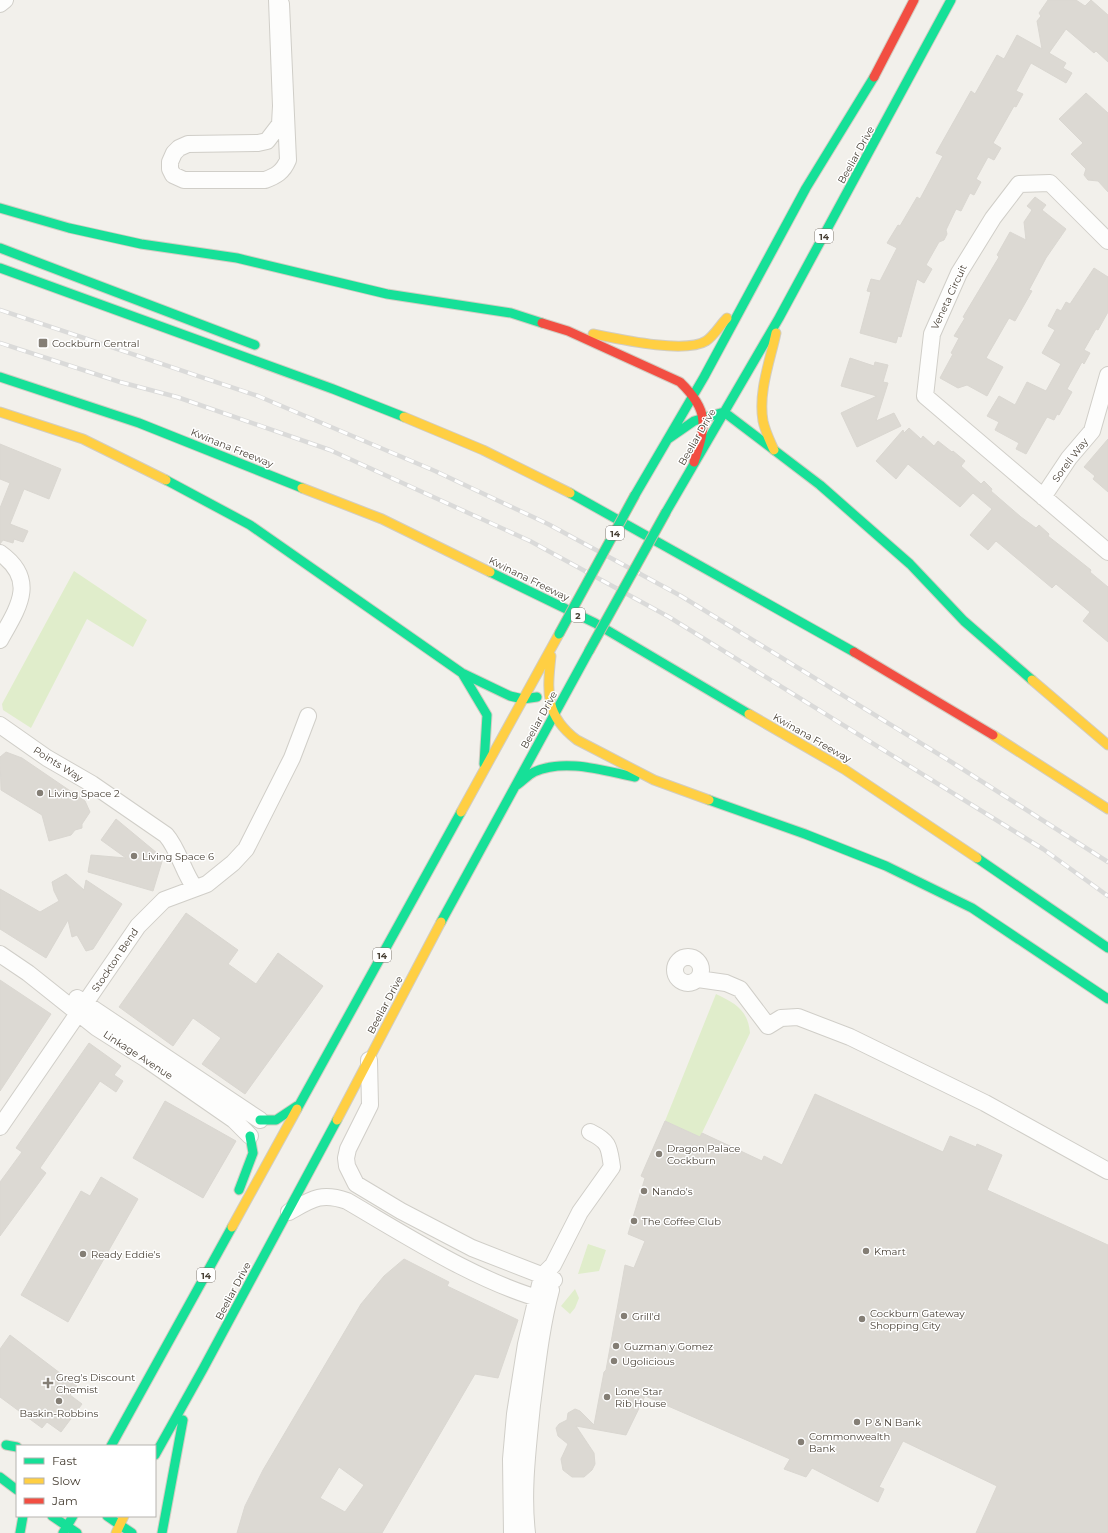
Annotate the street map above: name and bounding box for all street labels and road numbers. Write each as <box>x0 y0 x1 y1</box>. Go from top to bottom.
street label: Beeliar Drive <box>835 124 877 186</box>
road number: 14 <box>815 229 833 243</box>
street label: Veneta Circuit <box>928 262 970 332</box>
street label: Beeliar Drive <box>675 406 719 468</box>
street label: Kwinana Freeway <box>189 425 276 471</box>
street label: Sorell Way <box>1049 435 1091 485</box>
road number: 14 <box>606 526 624 540</box>
street label: Kwinana Freeway <box>487 554 572 604</box>
road number: 2 <box>571 608 585 622</box>
street label: Beeliar Drive <box>518 689 560 751</box>
street label: Kwinana Freeway <box>771 710 854 766</box>
street label: Points Way <box>31 744 86 785</box>
street label: Stockton Bend <box>89 925 141 995</box>
road number: 14 <box>373 948 391 962</box>
street label: Beeliar Drive <box>364 974 406 1036</box>
street label: Linkage Avenue <box>101 1028 175 1082</box>
street label: Beeliar Drive <box>212 1260 254 1322</box>
road number: 14 <box>197 1268 215 1282</box>

